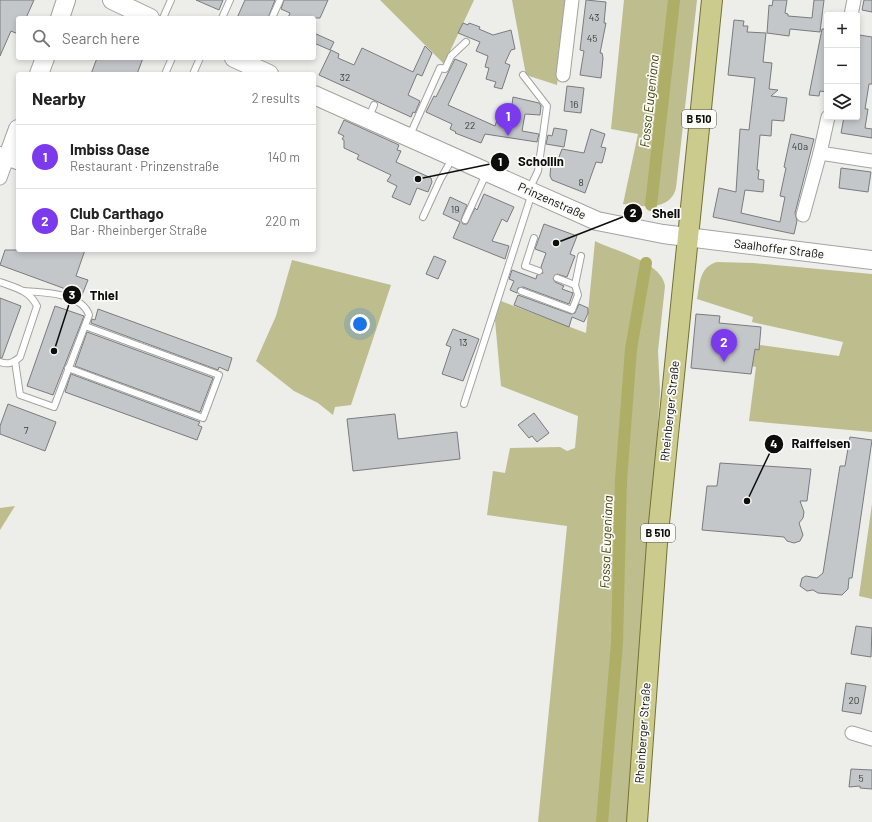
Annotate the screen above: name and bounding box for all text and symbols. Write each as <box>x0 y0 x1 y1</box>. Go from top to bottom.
house number: 43 <box>589 11 599 23</box>
map controls <box>824 12 860 120</box>
button: + <box>824 12 860 48</box>
search box <box>16 16 316 60</box>
icon: search <box>30 27 52 49</box>
text: Search here <box>62 29 140 47</box>
house number: 45 <box>587 32 597 44</box>
button: − <box>824 48 860 84</box>
water label: Fossa Eugeniana <box>636 54 662 148</box>
house number: 32 <box>340 71 350 83</box>
button: layers <box>824 84 860 120</box>
text: Nearby <box>32 88 86 108</box>
text: 2 results <box>252 90 300 106</box>
house number: 16 <box>570 98 578 110</box>
pin: 1 <box>495 103 521 136</box>
road number: B 510 <box>682 110 716 128</box>
house number: 22 <box>465 119 475 131</box>
text: Imbiss Oase <box>70 140 150 158</box>
house number: 40a <box>792 140 808 152</box>
text: 1 <box>43 149 47 165</box>
text: 140 m <box>268 149 300 165</box>
callout: Schollin <box>490 149 572 174</box>
text: Schollin <box>518 153 564 169</box>
text: 1 <box>498 154 502 168</box>
text: Restaurant · Prinzenstraße <box>70 158 219 174</box>
house number: 8 <box>578 176 584 188</box>
street label: Prinzenstraße <box>516 179 589 221</box>
callout: Shell <box>623 200 688 225</box>
house number: 19 <box>451 203 459 215</box>
text: Club Carthago <box>70 204 164 222</box>
text: 2 <box>630 205 637 219</box>
text: Shell <box>652 205 680 221</box>
text: 2 <box>41 213 49 229</box>
text: 220 m <box>265 213 300 229</box>
text: Bar · Rheinberger Straße <box>70 222 207 238</box>
street label: Saalhoffer Straße <box>733 236 825 260</box>
callout: Thiel <box>62 283 126 308</box>
text: 3 <box>69 287 75 301</box>
text: Thiel <box>90 287 118 303</box>
your location <box>350 314 370 334</box>
pin: 2 <box>711 329 737 362</box>
house number: 13 <box>459 336 467 348</box>
street label: Rheinberger Straße <box>657 360 681 462</box>
house number: 7 <box>24 424 29 436</box>
callout: Raiffeisen <box>764 431 859 456</box>
text: Raiffeisen <box>792 435 850 451</box>
text: 4 <box>770 436 778 450</box>
water label: Fossa Eugeniana <box>596 495 616 589</box>
road number: B 510 <box>641 524 675 542</box>
street label: Rheinberger Straße <box>631 682 653 784</box>
house number: 20 <box>848 694 860 706</box>
house number: 5 <box>858 772 864 784</box>

